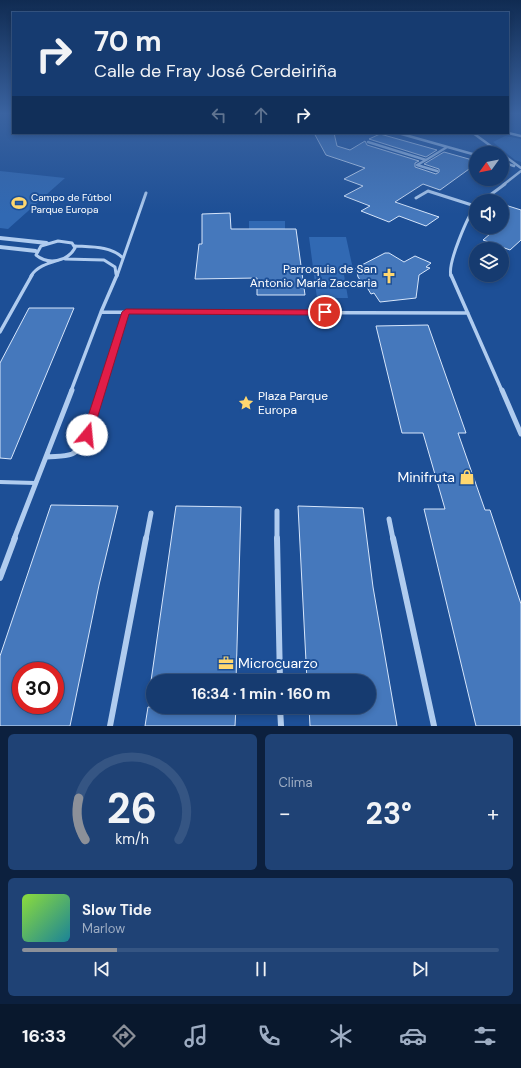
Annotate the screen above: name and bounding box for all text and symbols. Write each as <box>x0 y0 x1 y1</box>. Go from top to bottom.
text: 70 m <box>94 23 162 60</box>
icon: right <box>28 28 80 80</box>
text: Calle de Fray José Cerdeiriña <box>94 59 337 83</box>
icon: left <box>208 104 230 126</box>
icon: ahead <box>250 104 272 126</box>
icon: right <box>292 104 314 126</box>
north arrow <box>469 146 509 186</box>
map controls <box>469 146 509 282</box>
place label: Campo de Fútbol Parque Europa <box>31 191 111 216</box>
sports icon: Campo de Fútbol Parque Europa <box>10 194 28 212</box>
button: sound <box>469 194 509 234</box>
button: layers <box>469 242 509 282</box>
place label: Parroquia de San Antonio María Zaccaria <box>250 261 377 291</box>
church icon: Parroquia de San Antonio María Zaccaria <box>380 267 398 285</box>
pin <box>308 295 342 329</box>
icon: arrive <box>314 301 336 323</box>
place label: Plaza Parque Europa <box>258 388 328 418</box>
place icon: Plaza Parque Europa <box>237 394 255 412</box>
position arrow <box>66 414 108 456</box>
place label: Minifruta <box>397 468 455 486</box>
shop icon: Minifruta <box>458 468 476 486</box>
office icon: Microcuarzo <box>217 654 235 672</box>
place label: Microcuarzo <box>238 654 318 672</box>
speed limit sign: 30 <box>12 662 64 714</box>
text: 16:34 · 1 min · 160 m <box>192 684 330 704</box>
text: Clima <box>279 774 313 791</box>
text: 26 <box>107 782 157 836</box>
text: 23° <box>366 794 412 833</box>
text: − <box>279 799 291 828</box>
text: + <box>487 799 499 828</box>
text: km/h <box>115 830 149 848</box>
text: Slow Tide <box>82 900 152 920</box>
text: Marlow <box>82 920 125 937</box>
icon: previous <box>91 958 113 980</box>
icon: pause <box>250 958 272 980</box>
icon: next <box>409 958 431 980</box>
icon: directions <box>110 1022 138 1050</box>
icon: music <box>182 1022 210 1050</box>
icon: phone <box>255 1022 283 1050</box>
icon: climate <box>327 1022 355 1050</box>
icon: car <box>399 1022 427 1050</box>
icon: filters <box>471 1022 499 1050</box>
text: 16:33 <box>22 1024 66 1048</box>

